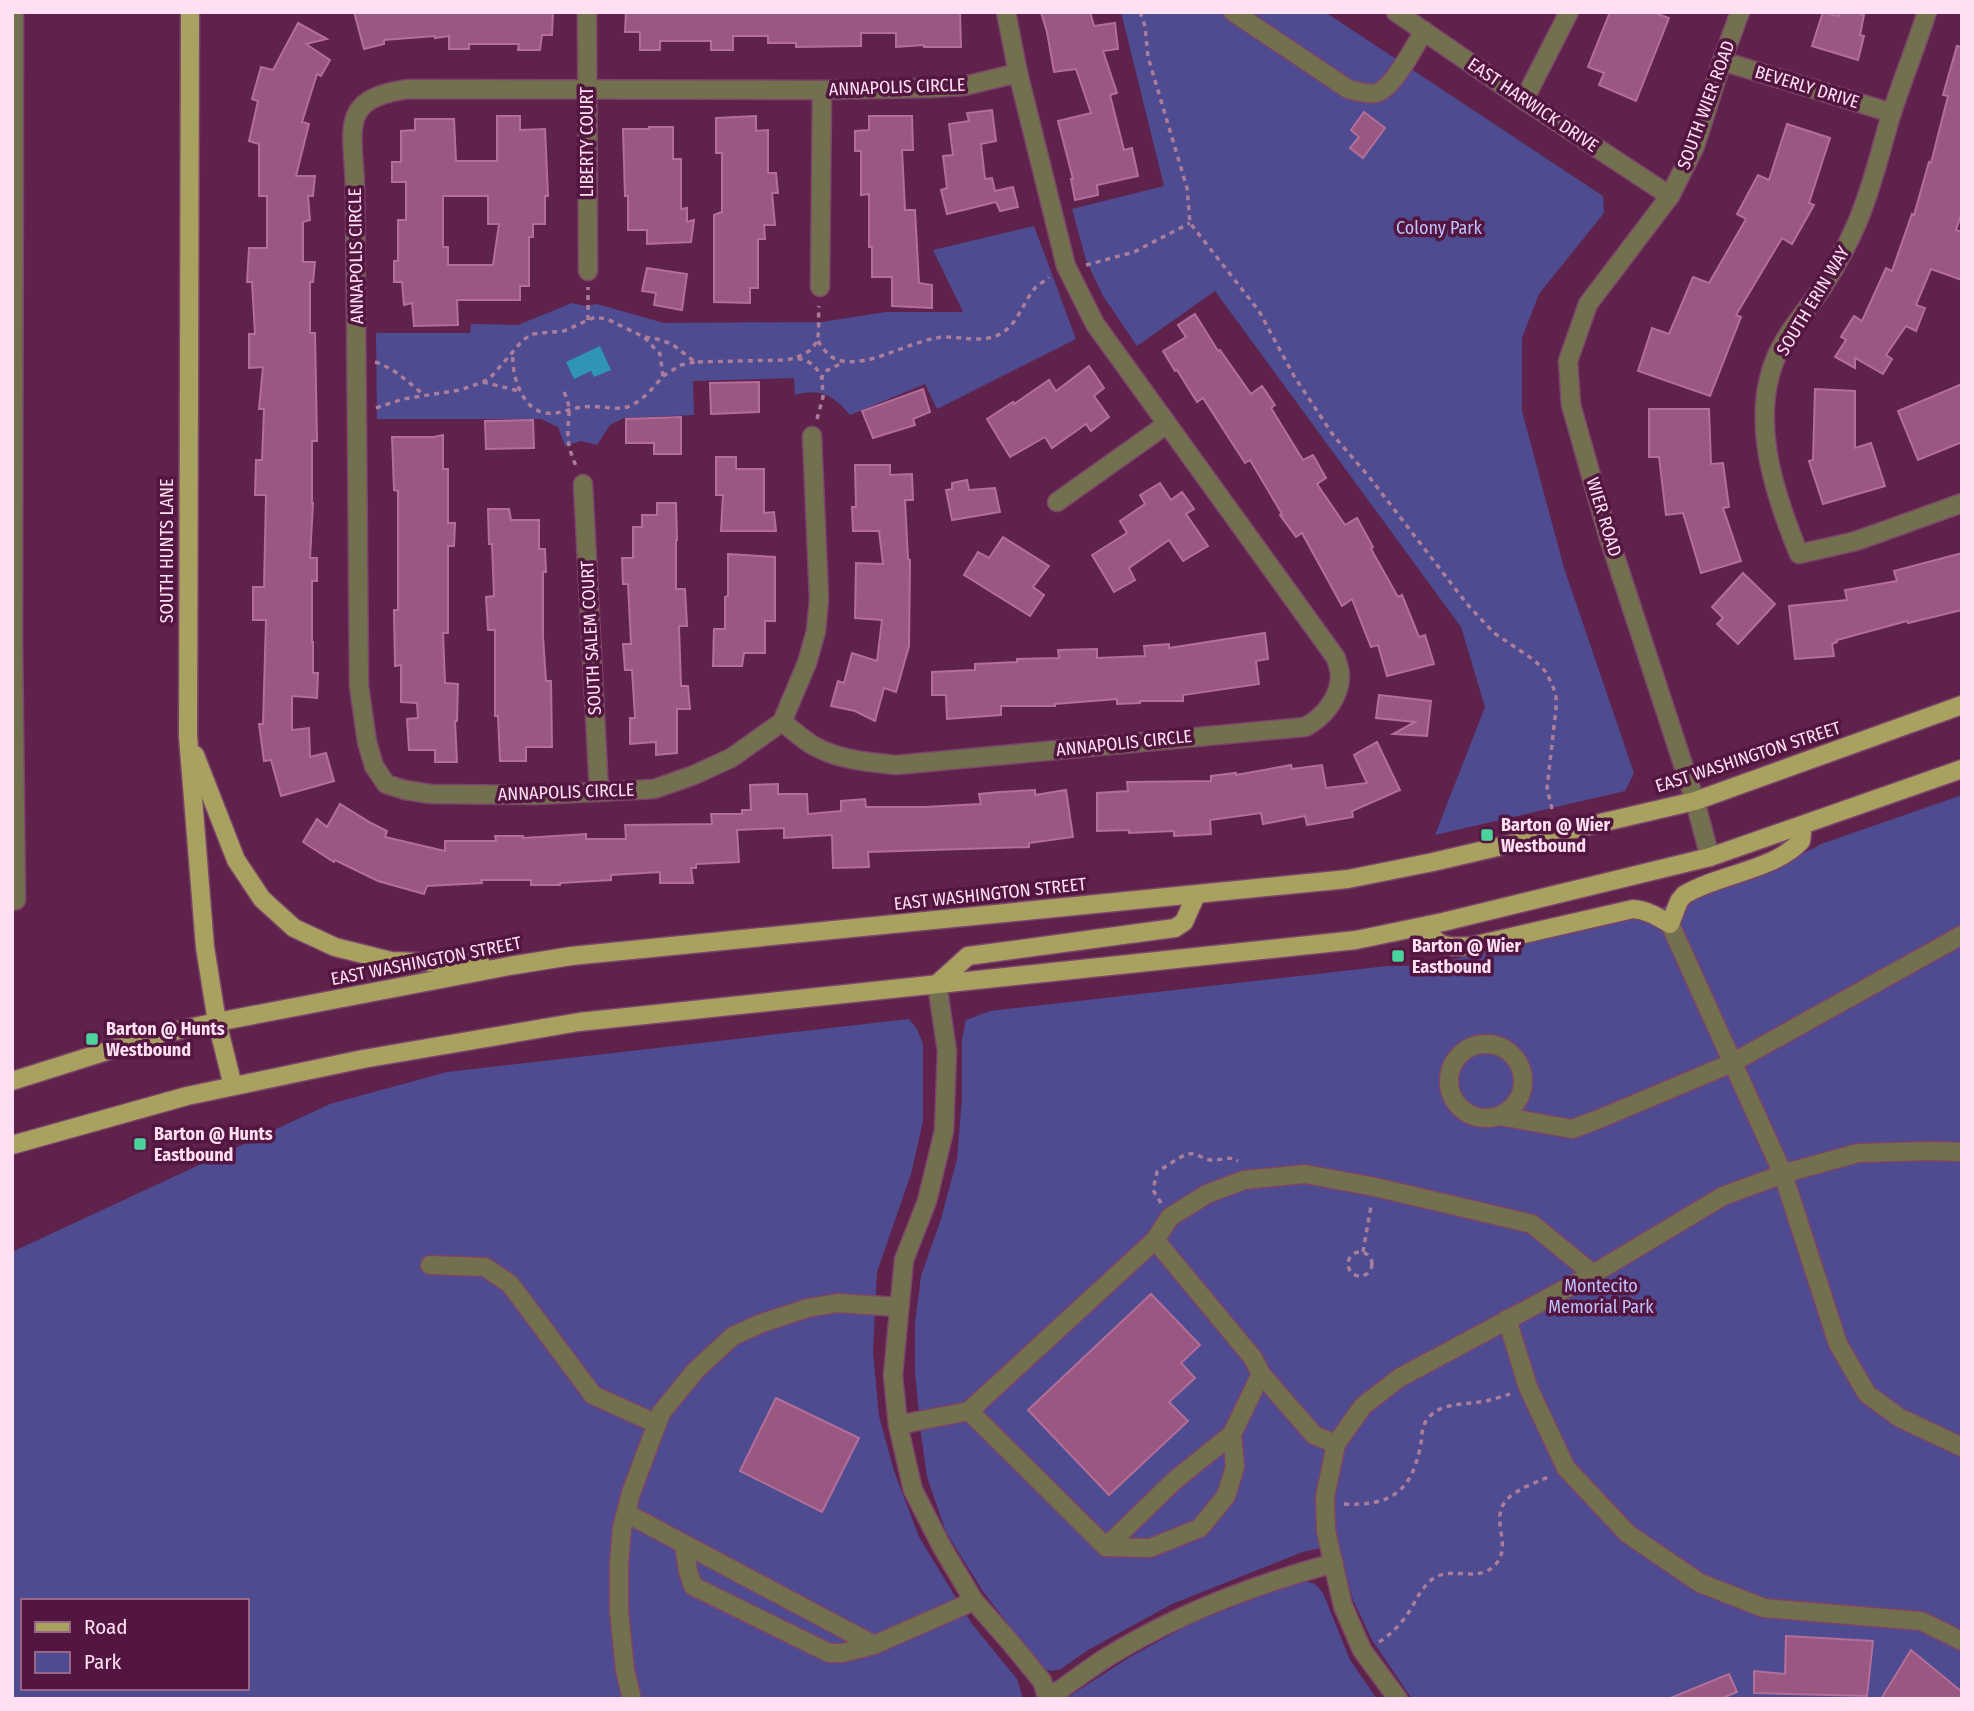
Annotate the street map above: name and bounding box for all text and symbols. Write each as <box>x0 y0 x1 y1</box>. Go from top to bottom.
street label: SOUTH WIER ROAD <box>1672 37 1740 173</box>
street label: EAST HARWICK DRIVE <box>1463 53 1603 157</box>
street label: BEVERLY DRIVE <box>1752 61 1862 113</box>
street label: ANNAPOLIS CIRCLE <box>828 74 966 100</box>
street label: LIBERTY COURT <box>576 86 598 197</box>
street label: ANNAPOLIS CIRCLE <box>344 188 368 324</box>
park label: Colony Park <box>1396 217 1483 239</box>
street label: SOUTH ERIN WAY <box>1772 242 1854 360</box>
street label: WIER ROAD <box>1582 475 1626 559</box>
street label: SOUTH HUNTS LANE <box>156 479 178 623</box>
street label: SOUTH SALEM COURT <box>576 560 606 716</box>
street label: EAST WASHINGTON STREET <box>1653 716 1844 797</box>
street label: ANNAPOLIS CIRCLE <box>1055 725 1193 761</box>
street label: ANNAPOLIS CIRCLE <box>497 779 635 805</box>
place label: Barton @ Wier Westbound <box>1501 814 1610 857</box>
marker: Barton @ Wier Westbound <box>1479 827 1495 843</box>
street label: EAST WASHINGTON STREET <box>893 873 1088 915</box>
street label: EAST WASHINGTON STREET <box>329 932 524 990</box>
place label: Barton @ Wier Eastbound <box>1412 935 1521 978</box>
marker: Barton @ Wier Eastbound <box>1390 948 1406 964</box>
place label: Barton @ Hunts Westbound <box>106 1018 225 1061</box>
marker: Barton @ Hunts Westbound <box>84 1031 100 1047</box>
place label: Barton @ Hunts Eastbound <box>154 1123 273 1166</box>
marker: Barton @ Hunts Eastbound <box>132 1136 148 1152</box>
park label: Montecito Memorial Park <box>1548 1275 1654 1318</box>
legend <box>21 1599 248 1690</box>
text: Road <box>84 1614 128 1640</box>
text: Park <box>84 1649 122 1675</box>

